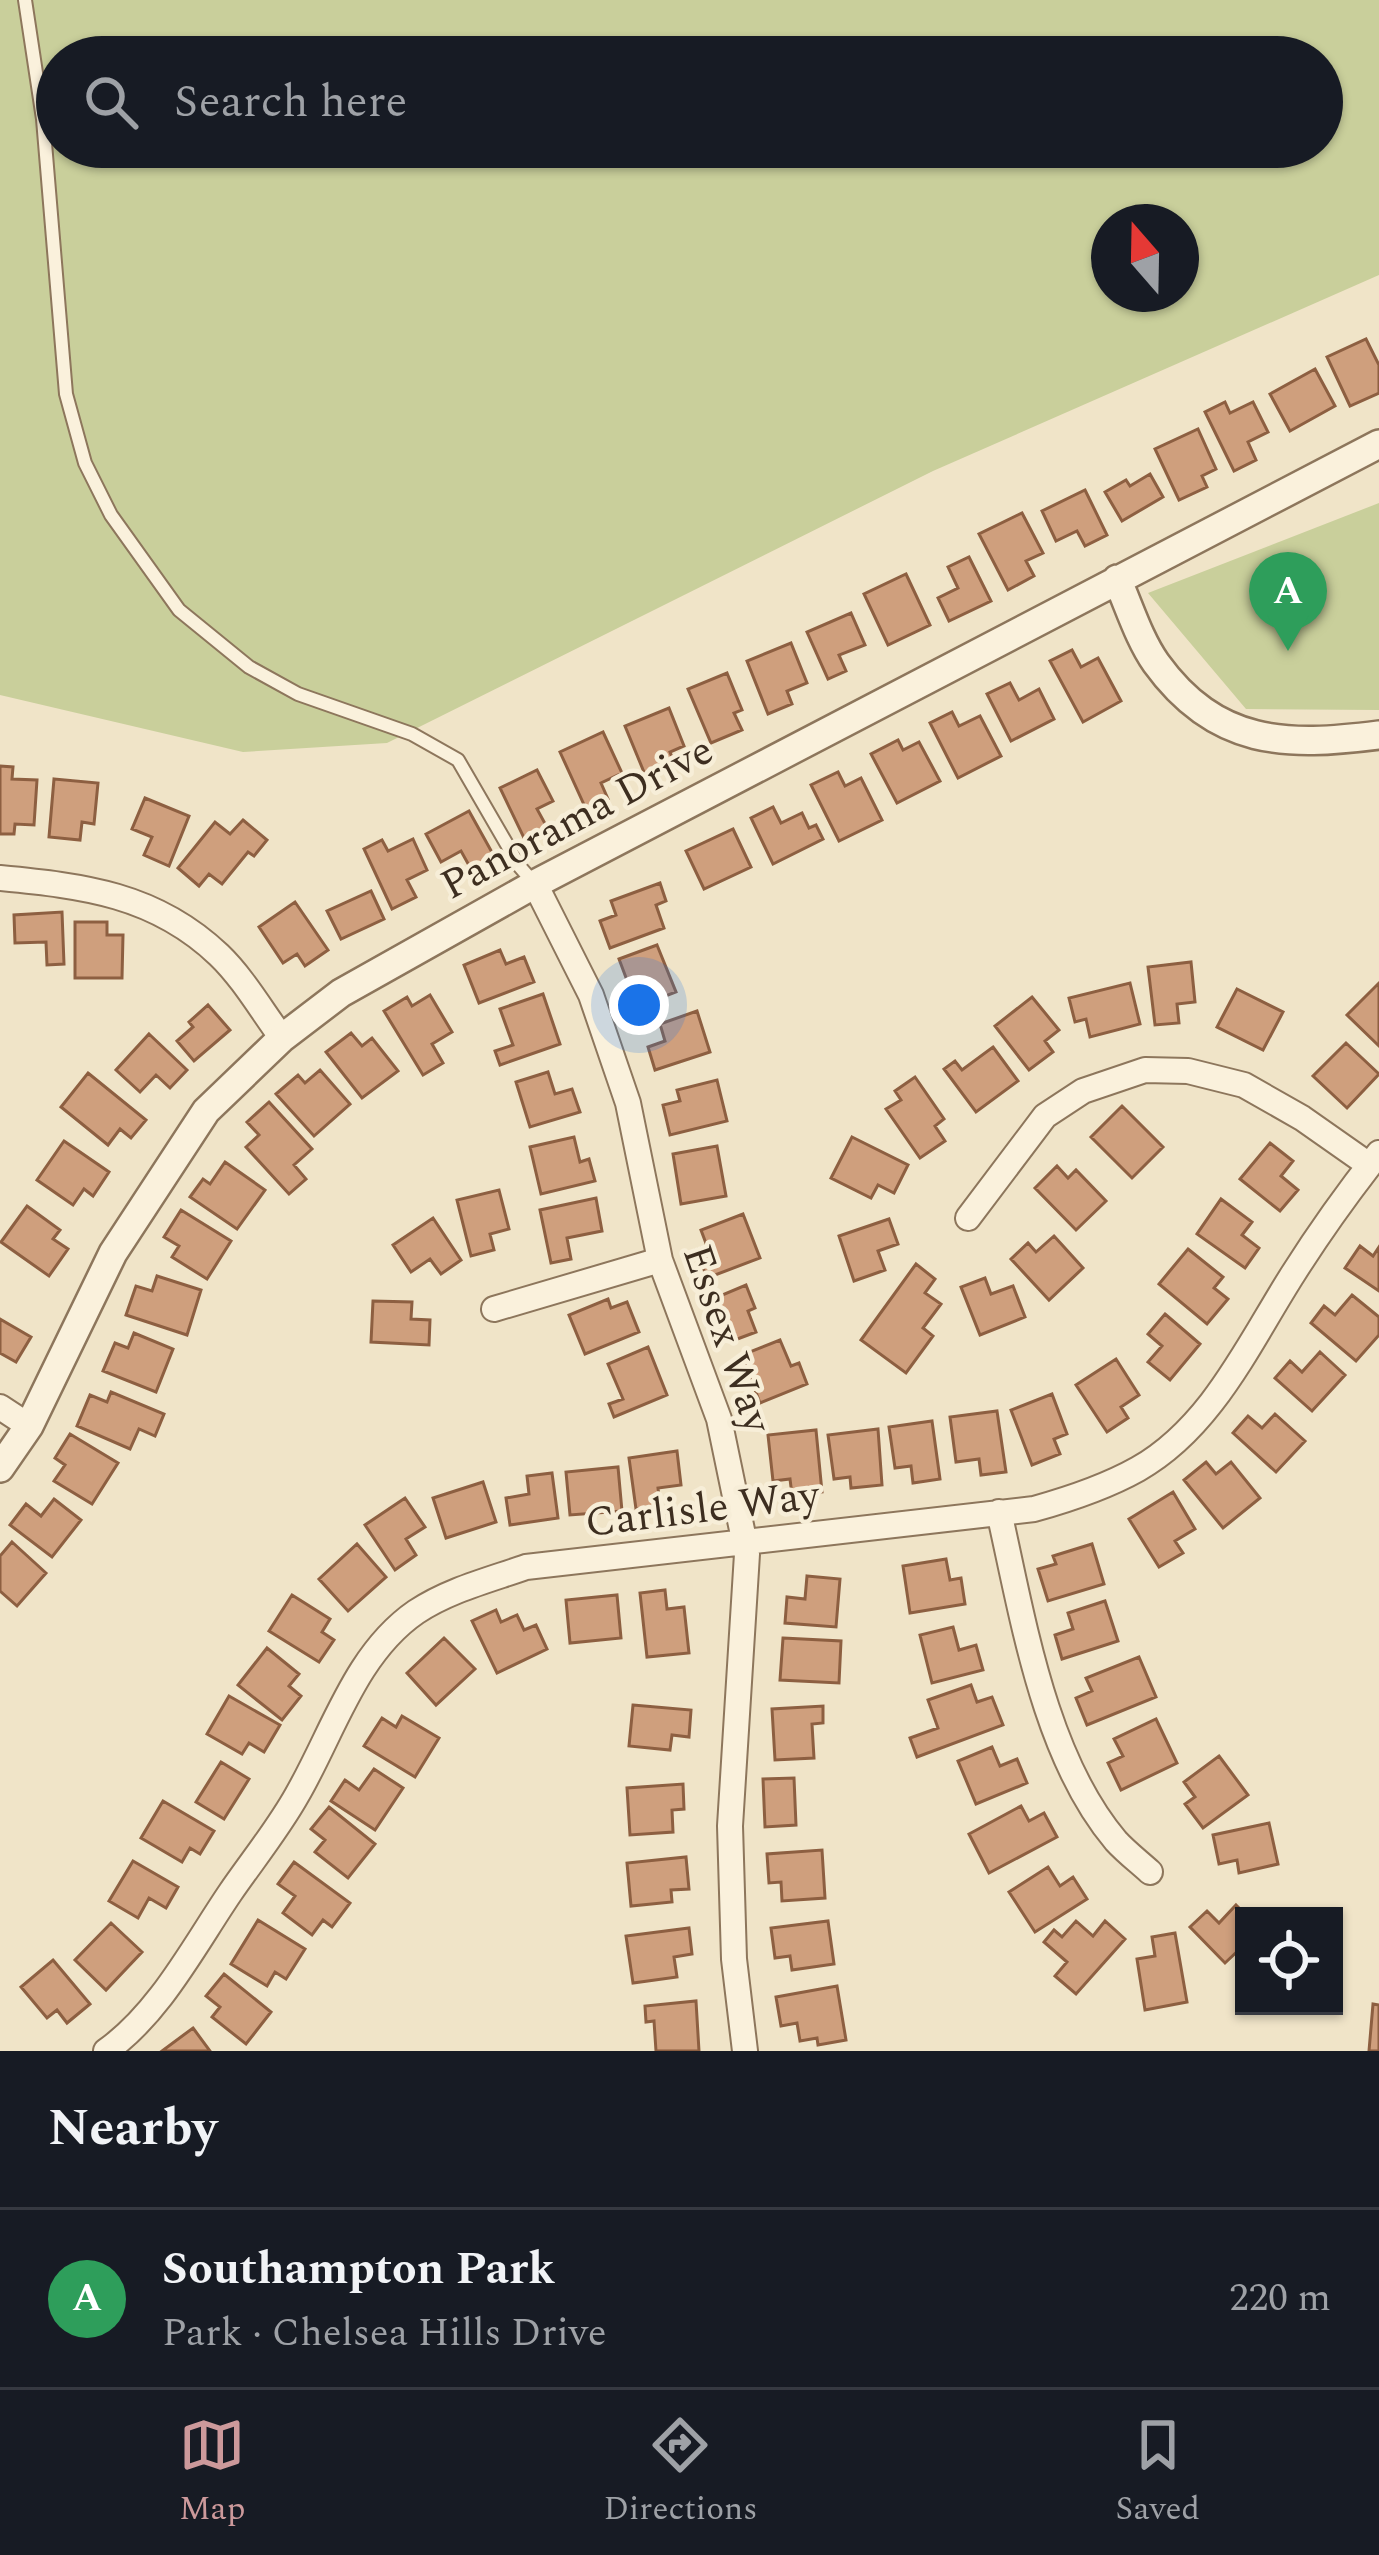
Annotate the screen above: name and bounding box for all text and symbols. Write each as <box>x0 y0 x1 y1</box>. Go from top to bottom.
search box <box>36 36 1343 168</box>
text: Search here <box>174 68 407 137</box>
icon: search <box>78 69 144 135</box>
north arrow <box>1091 204 1199 312</box>
pin: A <box>1249 552 1327 651</box>
street label: Panorama Drive <box>429 720 725 917</box>
your location <box>609 975 669 1035</box>
street label: Essex Way <box>665 1236 789 1443</box>
street label: Carlisle Way <box>582 1464 825 1555</box>
map controls <box>1235 1907 1343 2015</box>
button: locate <box>1235 1907 1343 2015</box>
text: Nearby <box>48 2090 217 2168</box>
text: Southampton Park <box>162 2235 555 2304</box>
text: A <box>72 2269 102 2328</box>
text: 220 m <box>1229 2269 1331 2328</box>
text: Park · Chelsea Hills Drive <box>162 2304 607 2363</box>
tab: Map <box>179 2412 245 2534</box>
tab: Directions <box>603 2412 757 2534</box>
tab: Saved <box>1115 2412 1200 2534</box>

